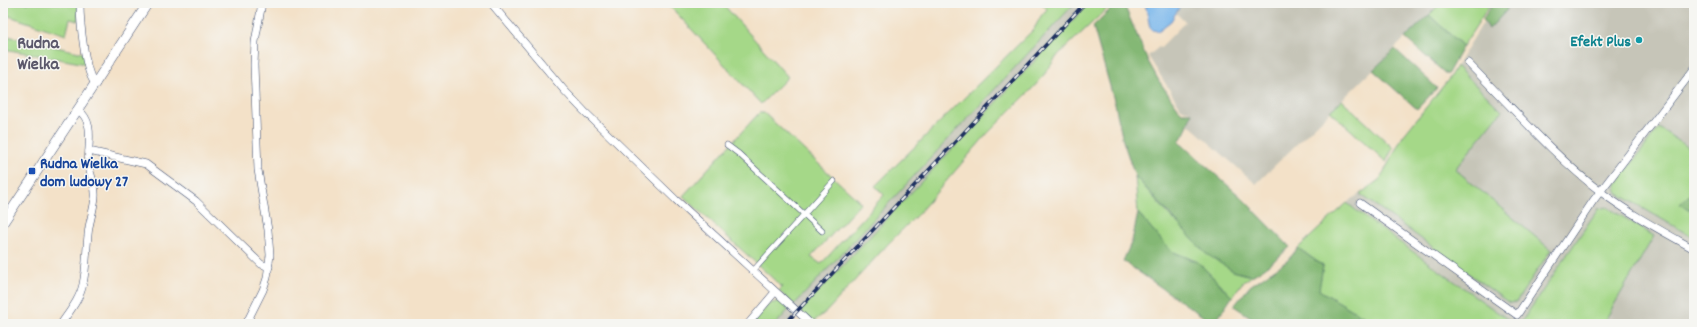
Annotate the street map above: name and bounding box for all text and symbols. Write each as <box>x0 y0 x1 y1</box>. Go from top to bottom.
place label: Efekt Plus <box>1570 31 1631 54</box>
district label: Rudna Wielka <box>17 32 59 78</box>
marker: Efekt Plus <box>1634 35 1644 45</box>
place label: Rudna Wielka dom ludowy 27 <box>40 153 128 194</box>
marker: Rudna Wielka dom ludowy 27 <box>27 166 37 176</box>

